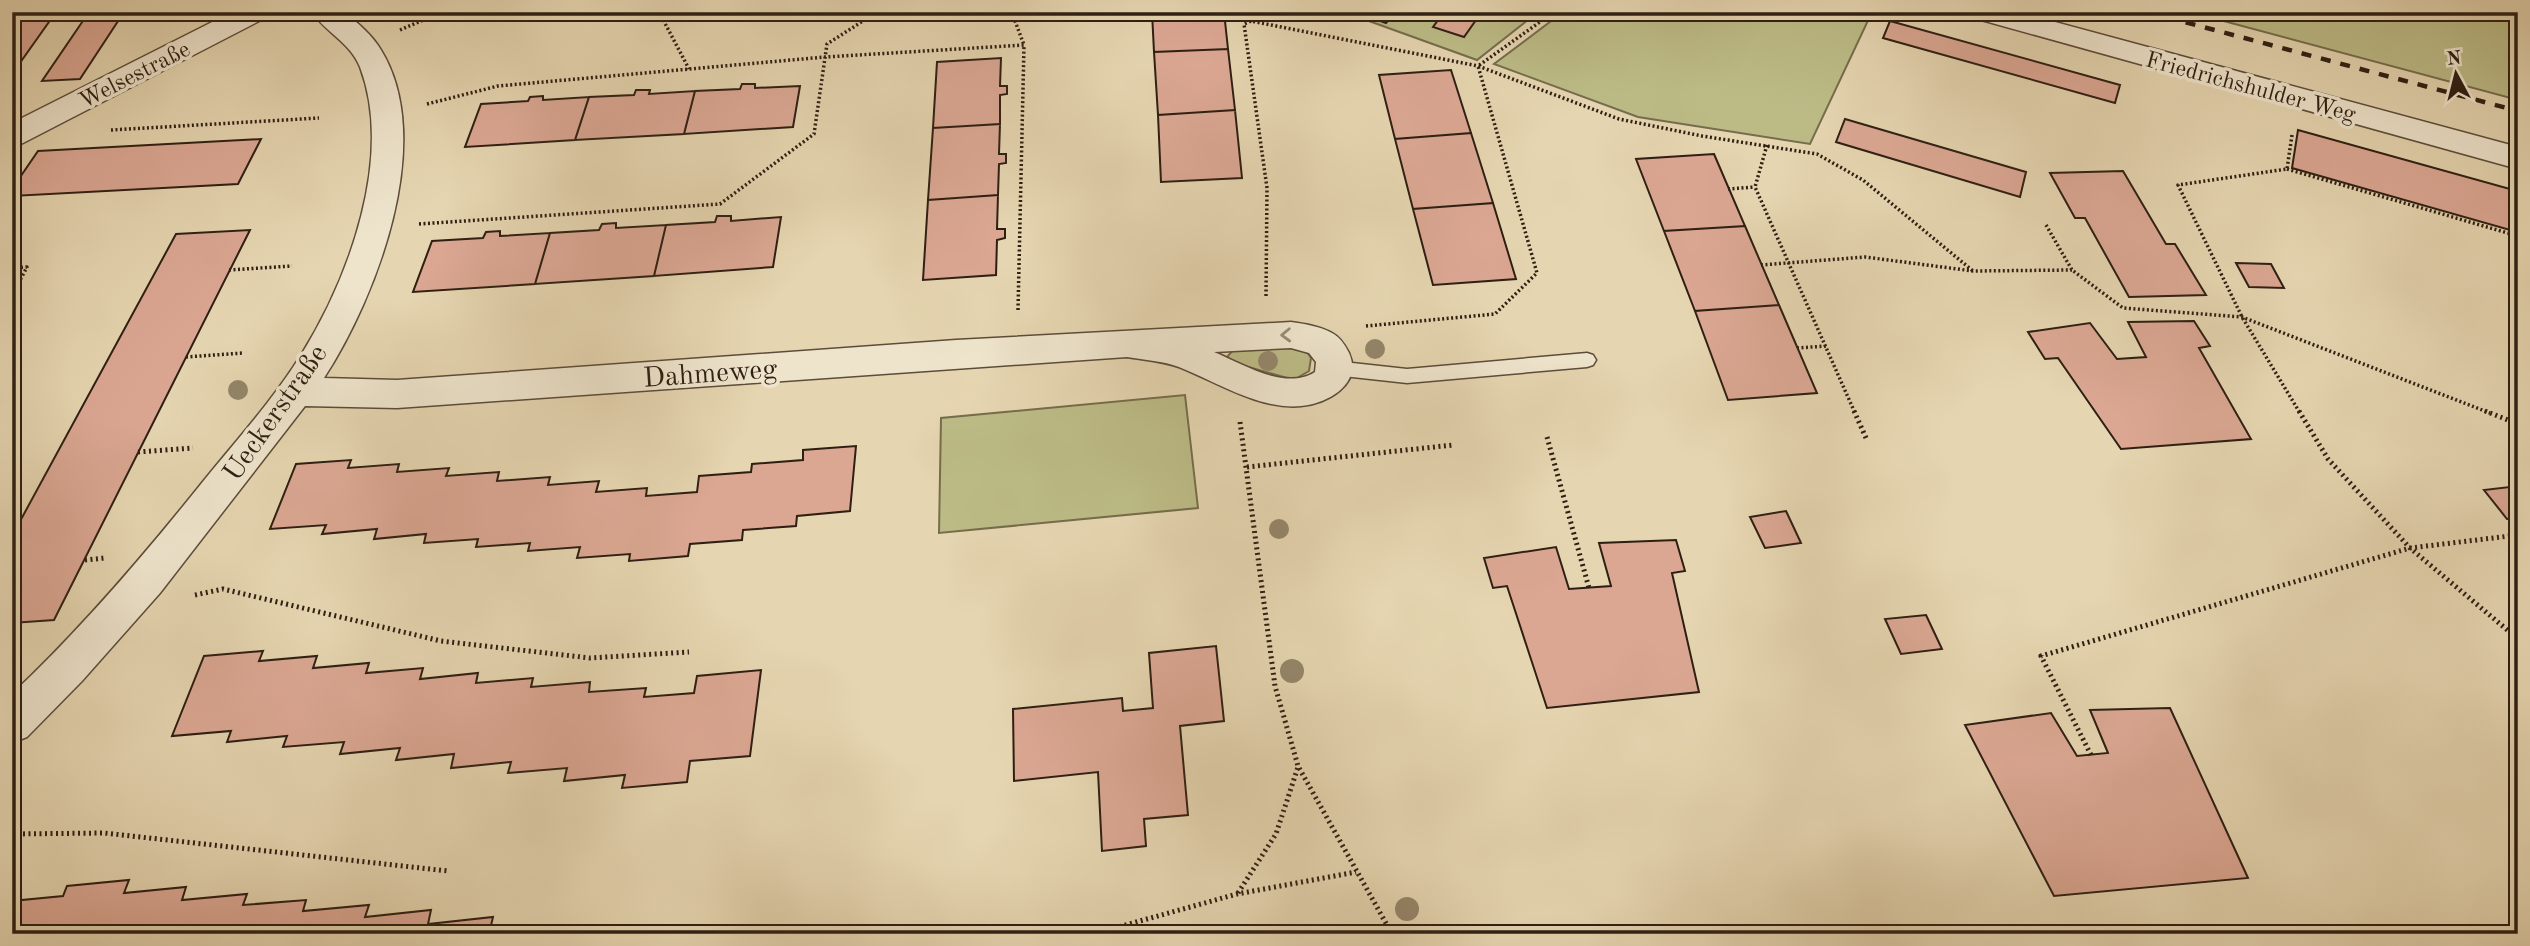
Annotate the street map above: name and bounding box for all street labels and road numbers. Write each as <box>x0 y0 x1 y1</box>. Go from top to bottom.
street label: Welsestraße <box>75 38 194 113</box>
street label: Friedrichshulder Weg <box>2143 48 2359 127</box>
street label: Ueckerstraße <box>219 340 334 487</box>
street label: Dahmeweg <box>642 356 778 394</box>

